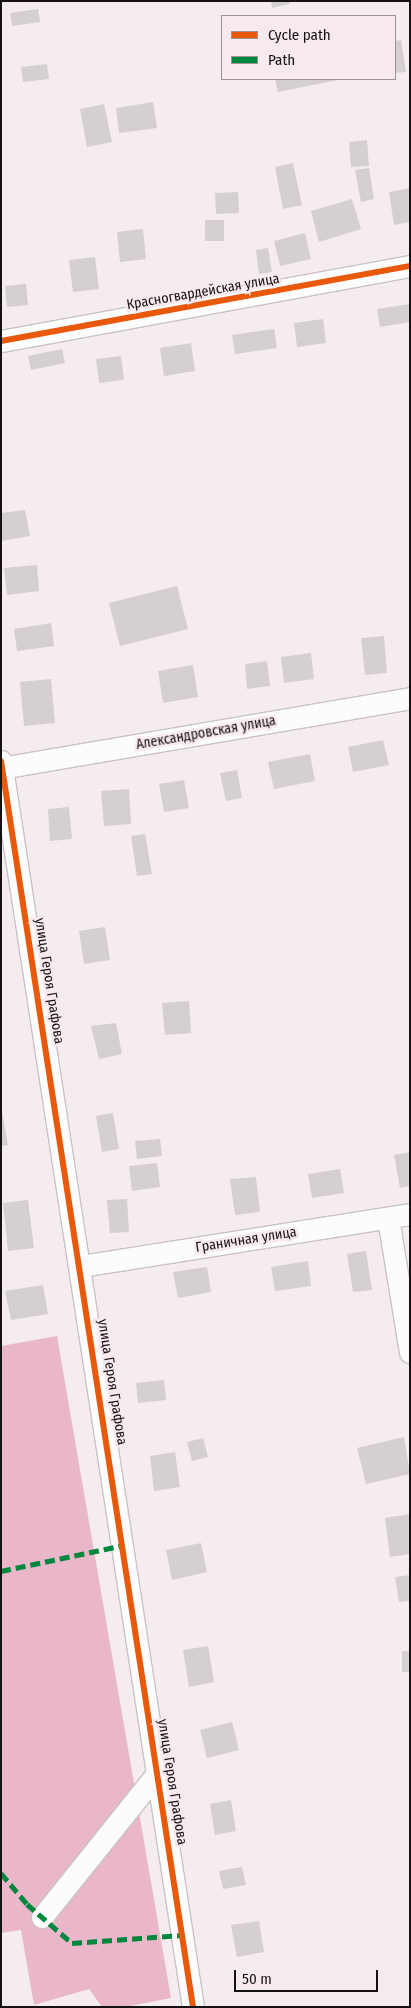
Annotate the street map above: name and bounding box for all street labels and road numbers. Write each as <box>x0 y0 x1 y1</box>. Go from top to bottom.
street label: Красногвардейская улица <box>125 270 281 314</box>
street label: Александровская улица <box>135 712 277 754</box>
street label: улица Героя Графова <box>31 917 67 1045</box>
street label: Граничная улица <box>194 1224 298 1256</box>
street label: улица Героя Графова <box>94 1318 130 1446</box>
street label: улица Героя Графова <box>154 1718 190 1846</box>

